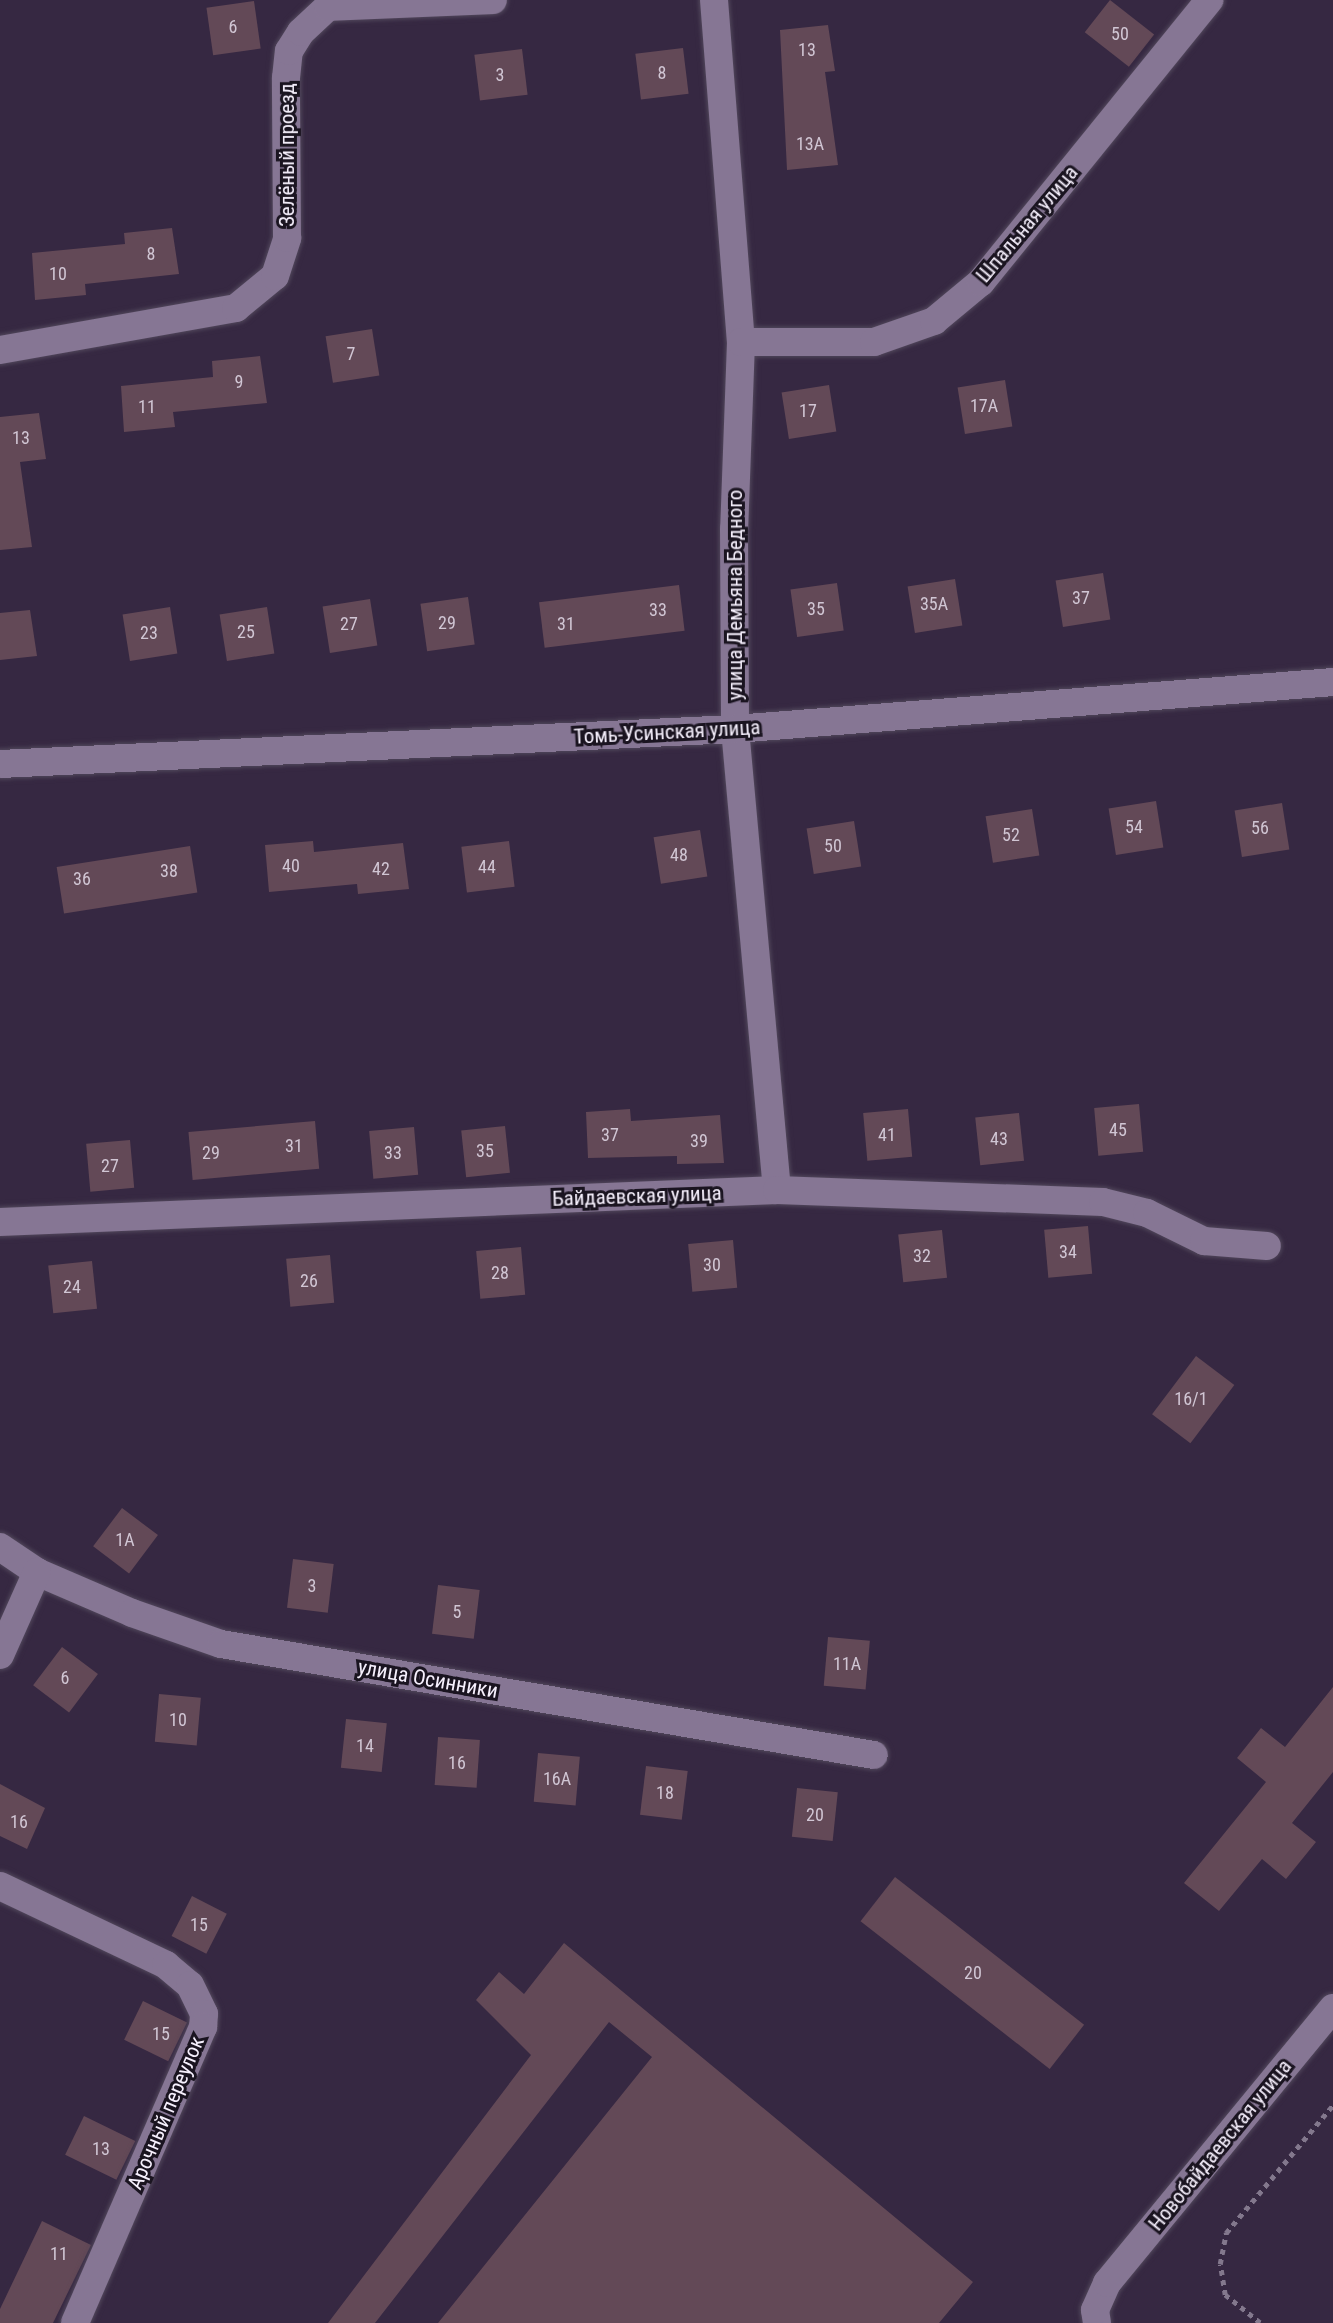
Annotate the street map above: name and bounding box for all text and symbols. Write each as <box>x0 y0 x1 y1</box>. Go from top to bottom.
house number: 6 <box>229 16 237 38</box>
house number: 50 <box>1111 23 1129 45</box>
house number: 13 <box>798 39 816 61</box>
house number: 8 <box>658 62 666 84</box>
house number: 3 <box>496 64 504 86</box>
street label: Зелёный проезд <box>274 83 300 227</box>
house number: 13А <box>796 133 824 155</box>
street label: Шпальная улица <box>971 160 1083 288</box>
house number: 8 <box>147 243 155 265</box>
house number: 10 <box>49 263 67 285</box>
house number: 7 <box>347 343 355 365</box>
house number: 9 <box>235 371 243 393</box>
house number: 17А <box>970 395 998 417</box>
house number: 11 <box>138 396 156 418</box>
house number: 17 <box>799 400 817 422</box>
house number: 13 <box>12 427 30 449</box>
street label: улица Демьяна Бедного <box>722 490 748 700</box>
house number: 37 <box>1072 587 1090 609</box>
house number: 35А <box>920 593 948 615</box>
house number: 35 <box>807 598 825 620</box>
house number: 33 <box>649 599 667 621</box>
house number: 29 <box>438 612 456 634</box>
house number: 27 <box>340 613 358 635</box>
house number: 31 <box>557 613 575 635</box>
house number: 25 <box>237 621 255 643</box>
house number: 23 <box>140 622 158 644</box>
street label: Томь-Усинская улица <box>573 715 761 749</box>
house number: 54 <box>1125 816 1143 838</box>
house number: 56 <box>1251 817 1269 839</box>
house number: 52 <box>1002 824 1020 846</box>
house number: 50 <box>824 835 842 857</box>
house number: 48 <box>670 844 688 866</box>
house number: 40 <box>282 855 300 877</box>
house number: 44 <box>478 856 496 878</box>
house number: 42 <box>372 858 390 880</box>
house number: 38 <box>160 860 178 882</box>
house number: 36 <box>73 868 91 890</box>
house number: 45 <box>1109 1119 1127 1141</box>
house number: 37 <box>601 1124 619 1146</box>
house number: 41 <box>878 1124 896 1146</box>
house number: 43 <box>990 1128 1008 1150</box>
house number: 39 <box>690 1130 708 1152</box>
house number: 31 <box>285 1135 303 1157</box>
house number: 35 <box>476 1140 494 1162</box>
house number: 29 <box>202 1142 220 1164</box>
house number: 33 <box>384 1142 402 1164</box>
house number: 27 <box>101 1155 119 1177</box>
street label: Байдаевская улица <box>552 1180 722 1212</box>
house number: 34 <box>1059 1241 1077 1263</box>
house number: 32 <box>913 1245 931 1267</box>
house number: 30 <box>703 1254 721 1276</box>
house number: 28 <box>491 1262 509 1284</box>
house number: 26 <box>300 1270 318 1292</box>
house number: 24 <box>63 1276 81 1298</box>
house number: 16/1 <box>1174 1388 1208 1410</box>
house number: 1А <box>115 1529 135 1551</box>
house number: 3 <box>308 1575 316 1597</box>
house number: 5 <box>453 1601 461 1623</box>
house number: 11А <box>833 1653 861 1675</box>
street label: улица Осинники <box>356 1654 500 1704</box>
house number: 6 <box>61 1667 69 1689</box>
house number: 10 <box>169 1709 187 1731</box>
house number: 14 <box>356 1735 374 1757</box>
house number: 16 <box>448 1752 466 1774</box>
house number: 16А <box>543 1768 571 1790</box>
house number: 18 <box>656 1782 674 1804</box>
house number: 20 <box>806 1804 824 1826</box>
house number: 16 <box>10 1811 28 1833</box>
house number: 15 <box>190 1914 208 1936</box>
house number: 20 <box>964 1962 982 1984</box>
house number: 15 <box>152 2023 170 2045</box>
street label: Арочный переулок <box>122 2033 210 2193</box>
street label: Новобайдаевская улица <box>1143 2054 1297 2236</box>
house number: 13 <box>92 2138 110 2160</box>
house number: 11 <box>50 2243 68 2265</box>

